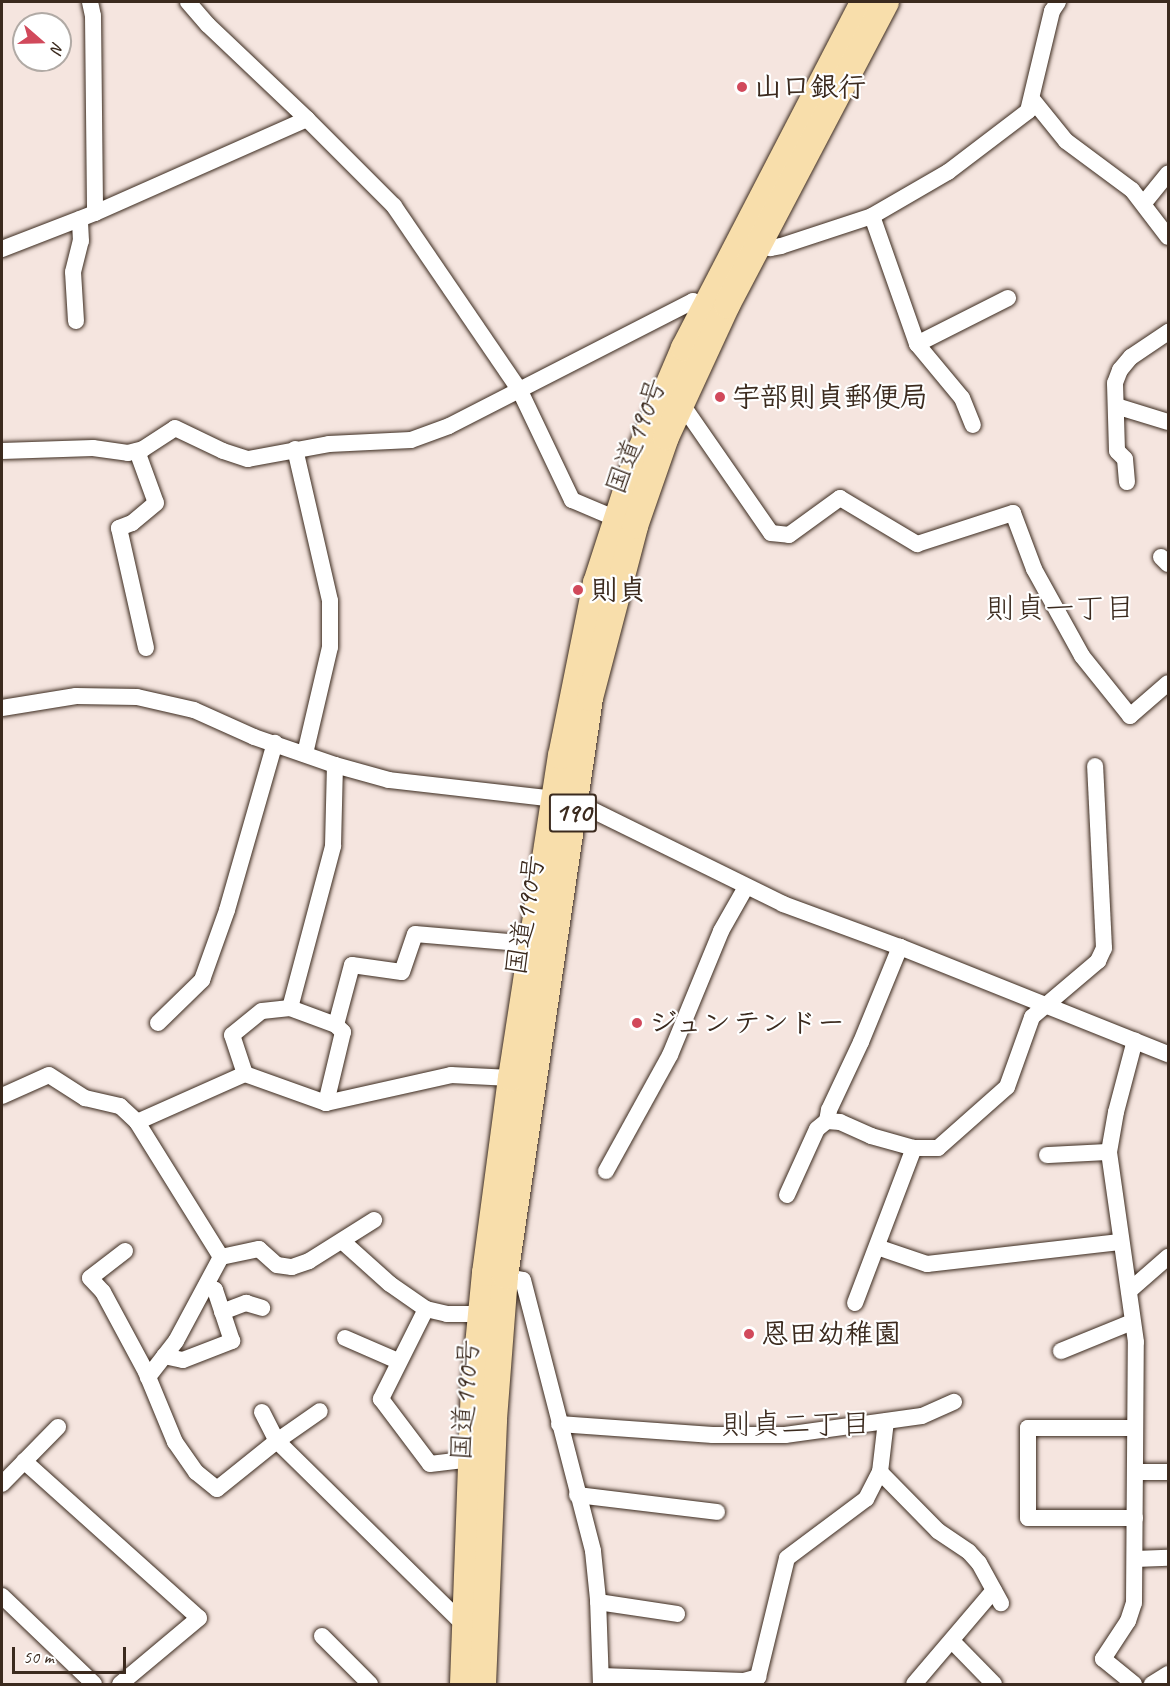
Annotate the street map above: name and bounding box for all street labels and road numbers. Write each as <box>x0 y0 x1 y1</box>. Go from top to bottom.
street label: 国道190号 <box>598 373 674 499</box>
road number: 190 <box>548 789 598 837</box>
street label: 国道190号 <box>499 852 551 978</box>
street label: 国道190号 <box>444 1338 486 1462</box>

